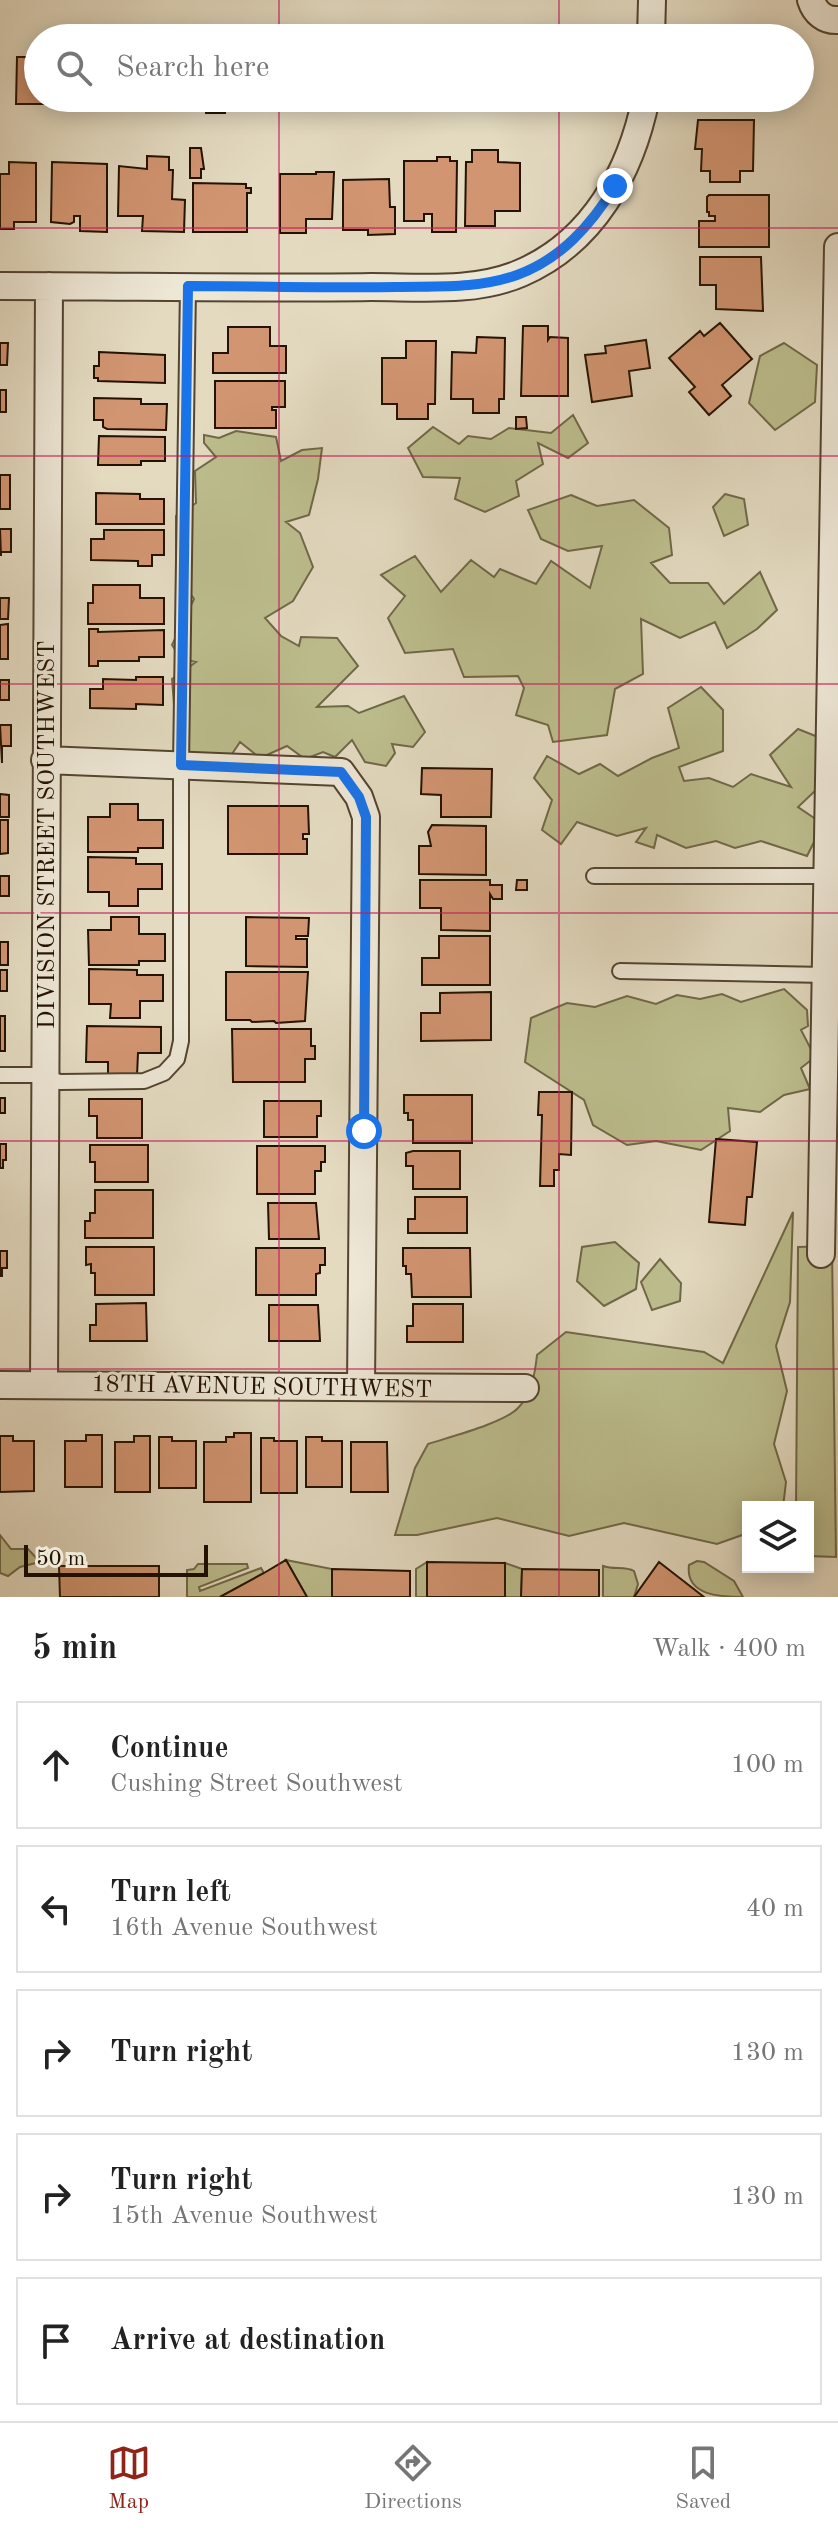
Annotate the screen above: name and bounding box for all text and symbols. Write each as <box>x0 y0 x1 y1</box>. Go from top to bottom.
search box <box>24 24 814 112</box>
icon: search <box>52 46 96 90</box>
text: Search here <box>116 53 270 83</box>
route end <box>597 168 633 204</box>
street label: DIVISION STREET SOUTHWEST <box>36 641 60 1029</box>
route start <box>346 1113 382 1149</box>
street label: 18TH AVENUE SOUTHWEST <box>92 1373 432 1403</box>
map controls <box>742 1501 814 1573</box>
button: layers <box>742 1501 814 1573</box>
scale bar <box>24 1541 208 1577</box>
text: 50 m <box>36 1548 85 1570</box>
text: 5 min <box>32 1632 117 1666</box>
text: Walk · 400 m <box>652 1636 806 1662</box>
text: Continue <box>110 1734 229 1764</box>
icon: ahead <box>34 1743 78 1787</box>
text: 100 m <box>731 1752 804 1778</box>
text: Cushing Street Southwest <box>110 1771 403 1797</box>
text: Turn left <box>110 1878 231 1908</box>
icon: left <box>34 1887 78 1931</box>
text: 40 m <box>746 1896 804 1922</box>
text: 16th Avenue Southwest <box>110 1915 378 1941</box>
icon: right <box>34 2031 78 2075</box>
text: Turn right <box>110 2038 252 2068</box>
text: 130 m <box>731 2040 804 2066</box>
text: Turn right <box>110 2166 252 2196</box>
icon: right <box>34 2175 78 2219</box>
text: 130 m <box>731 2184 804 2210</box>
text: 15th Avenue Southwest <box>110 2203 378 2229</box>
icon: arrive <box>34 2319 78 2363</box>
text: Arrive at destination <box>110 2326 385 2356</box>
tab: Map <box>107 2441 151 2516</box>
tab: Directions <box>364 2441 462 2516</box>
tab: Saved <box>675 2441 731 2516</box>

